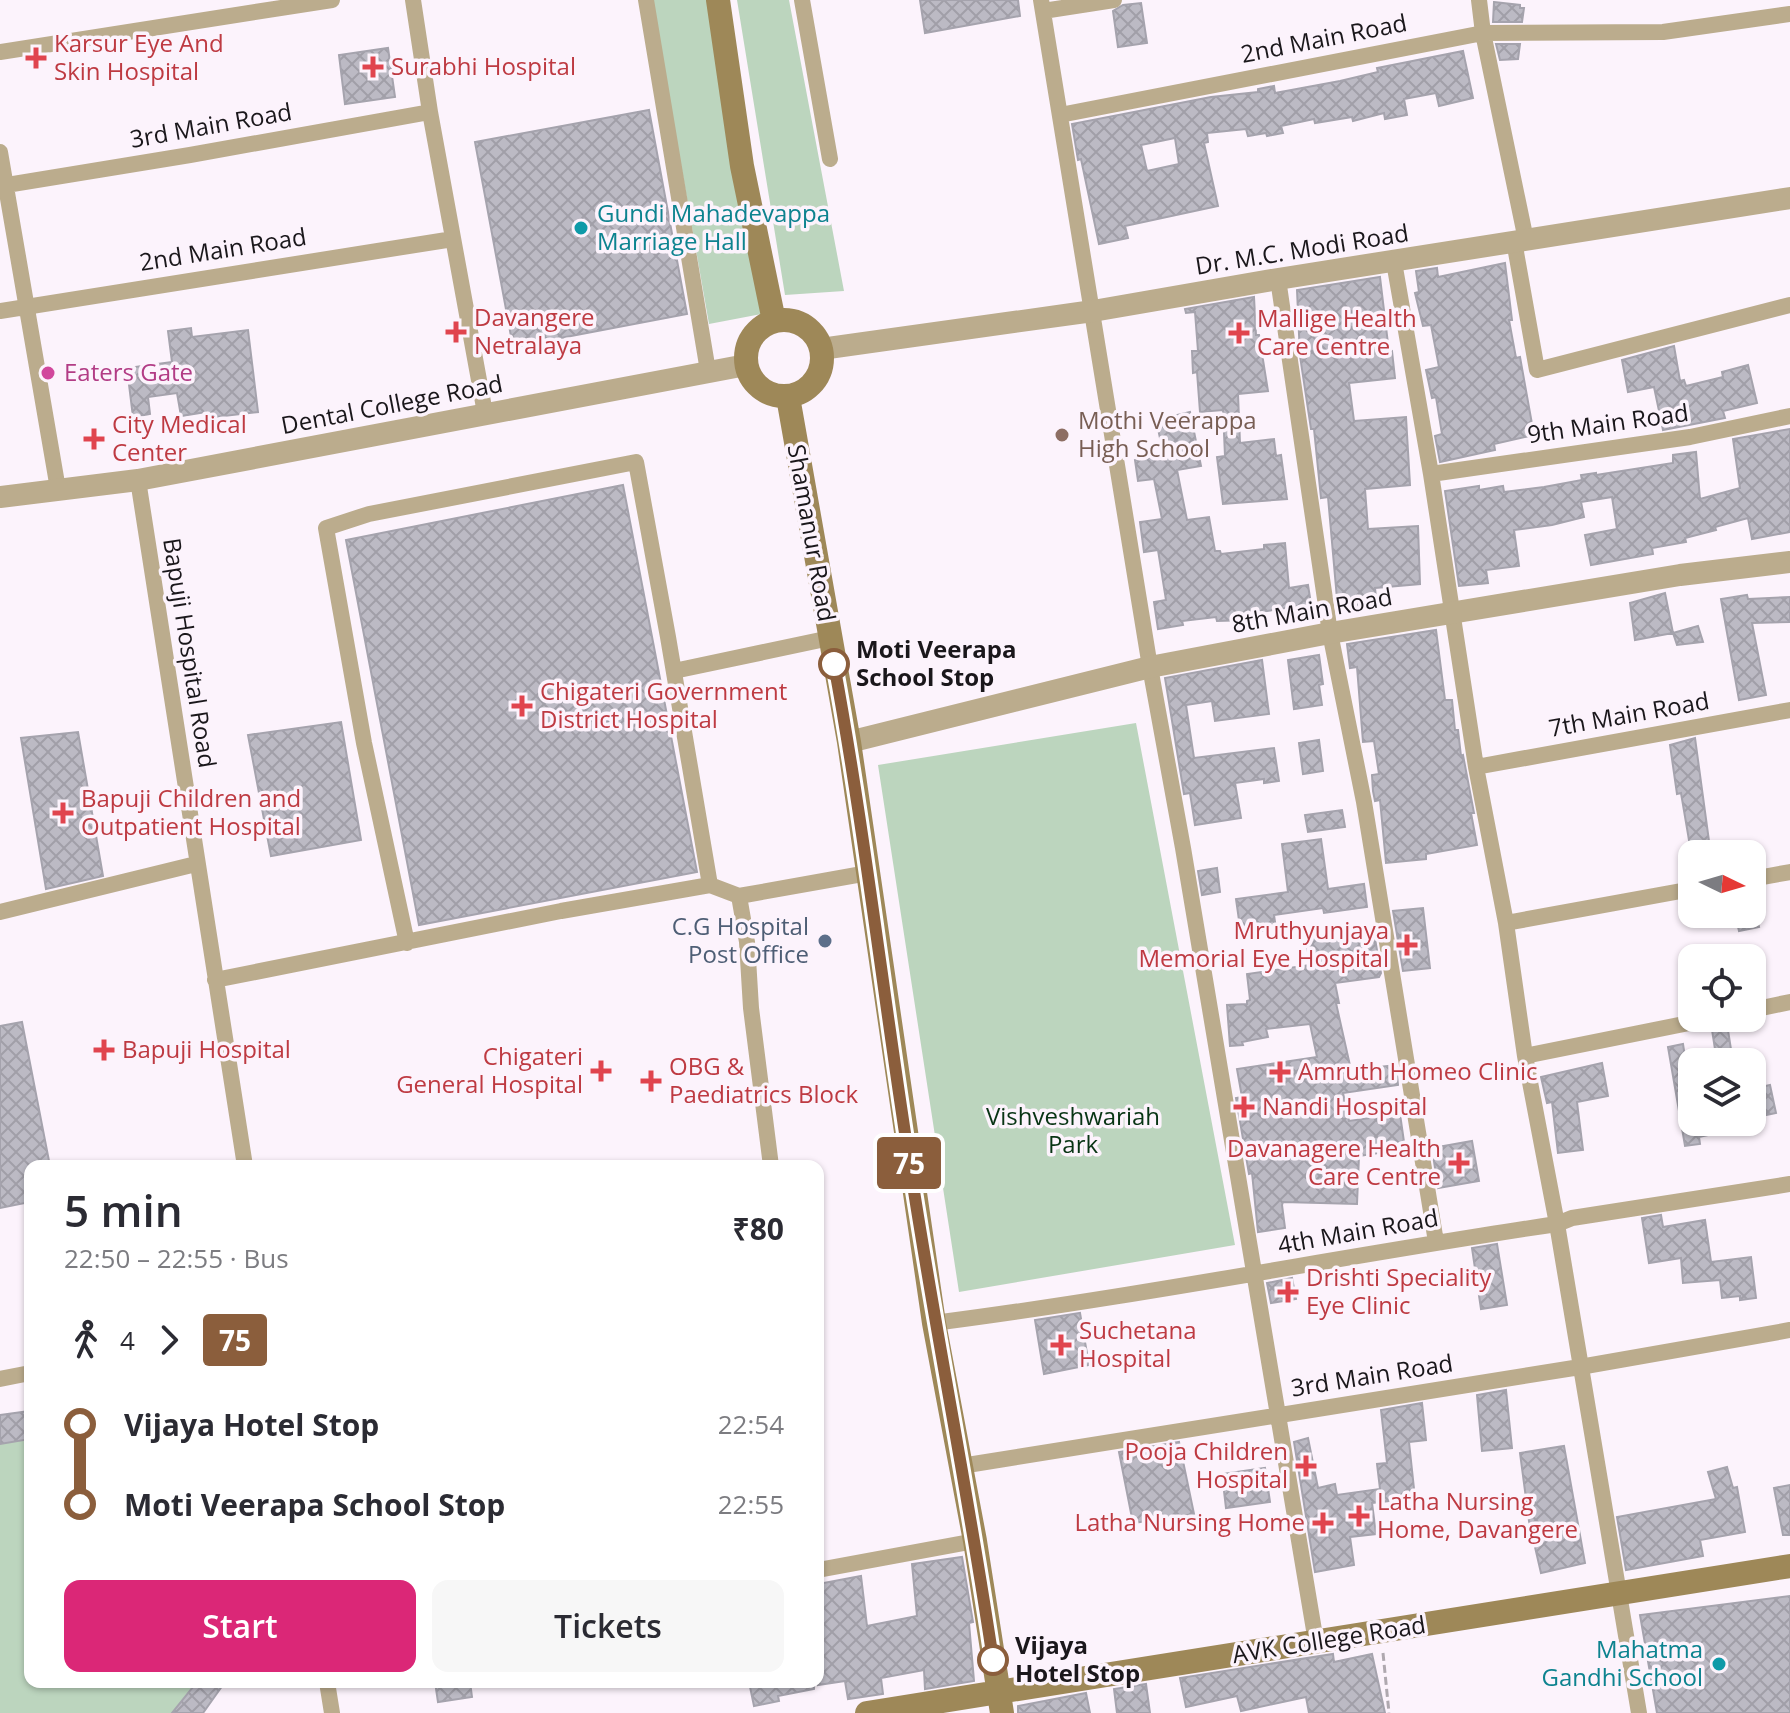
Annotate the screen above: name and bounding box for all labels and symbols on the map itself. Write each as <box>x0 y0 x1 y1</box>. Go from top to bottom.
street label: 2nd Main Road <box>1238 5 1410 70</box>
place label: Karsur Eye And Skin Hospital <box>54 26 224 87</box>
marker: Karsur Eye And Skin Hospital <box>25 47 47 69</box>
place label: Surabhi Hospital <box>391 49 576 82</box>
marker: Surabhi Hospital <box>362 56 384 78</box>
street label: 3rd Main Road <box>127 94 294 155</box>
place label: Gundi Mahadevappa Marriage Hall <box>597 196 830 257</box>
street label: Dr. M.C. Modi Road <box>1193 215 1411 282</box>
street label: 2nd Main Road <box>137 219 309 278</box>
marker: Gundi Mahadevappa Marriage Hall <box>572 219 590 237</box>
place label: Davangere Netralaya <box>474 300 595 361</box>
place label: Mallige Health Care Centre <box>1257 301 1417 362</box>
marker: Davangere Netralaya <box>445 321 467 343</box>
marker: Mallige Health Care Centre <box>1228 322 1250 344</box>
place label: Eaters Gate <box>64 355 193 388</box>
marker: Eaters Gate <box>39 364 57 382</box>
street label: Dental College Road <box>278 366 505 441</box>
street label: 9th Main Road <box>1525 395 1691 450</box>
place label: Mothi Veerappa High School <box>1078 403 1257 464</box>
place label: City Medical Center <box>112 407 247 468</box>
marker: Mothi Veerappa High School <box>1053 426 1071 444</box>
marker: City Medical Center <box>83 428 105 450</box>
street label: Shamanur Road <box>781 441 844 624</box>
street label: Bapuji Hospital Road <box>156 535 225 770</box>
street label: 8th Main Road <box>1229 579 1395 640</box>
place label: Moti Veerapa School Stop <box>856 632 1017 693</box>
marker: Moti Veerapa School Stop <box>819 649 849 679</box>
place label: Chigateri Government District Hospital <box>540 674 787 735</box>
street label: 7th Main Road <box>1546 683 1712 744</box>
marker: Chigateri Government District Hospital <box>511 695 533 717</box>
place label: Bapuji Children and Outpatient Hospital <box>81 781 301 842</box>
marker: Bapuji Children and Outpatient Hospital <box>52 802 74 824</box>
north arrow <box>1678 840 1766 928</box>
place label: C.G Hospital Post Office <box>672 909 809 970</box>
place label: Mruthyunjaya Memorial Eye Hospital <box>1138 913 1389 974</box>
marker: C.G Hospital Post Office <box>816 932 834 950</box>
marker: Mruthyunjaya Memorial Eye Hospital <box>1396 934 1418 956</box>
place label: Bapuji Hospital <box>122 1032 291 1065</box>
marker: Bapuji Hospital <box>93 1039 115 1061</box>
place label: Chigateri General Hospital <box>396 1039 583 1100</box>
place label: OBG & Paediatrics Block <box>669 1049 858 1110</box>
place label: Amruth Homeo Clinic <box>1298 1054 1537 1087</box>
marker: Chigateri General Hospital <box>590 1060 612 1082</box>
marker: Amruth Homeo Clinic <box>1269 1061 1291 1083</box>
marker: OBG & Paediatrics Block <box>640 1070 662 1092</box>
place label: Nandi Hospital <box>1262 1089 1427 1122</box>
marker: Nandi Hospital <box>1233 1096 1255 1118</box>
park label: Vishveshwariah Park <box>986 1099 1160 1160</box>
place label: Davanagere Health Care Centre <box>1227 1131 1441 1192</box>
line badge: 75 <box>873 1137 945 1189</box>
marker: Davanagere Health Care Centre <box>1448 1152 1470 1174</box>
street label: 4th Main Road <box>1275 1200 1441 1261</box>
place label: Drishti Speciality Eye Clinic <box>1306 1260 1492 1321</box>
marker: Drishti Speciality Eye Clinic <box>1277 1281 1299 1303</box>
place label: Suchetana Hospital <box>1079 1313 1197 1374</box>
marker: Suchetana Hospital <box>1050 1334 1072 1356</box>
street label: 3rd Main Road <box>1288 1345 1455 1404</box>
place label: Pooja Children Hospital <box>1124 1434 1288 1495</box>
marker: Pooja Children Hospital <box>1295 1455 1317 1477</box>
place label: Latha Nursing Home, Davangere <box>1377 1484 1578 1545</box>
place label: Latha Nursing Home <box>1074 1505 1305 1538</box>
marker: Latha Nursing Home, Davangere <box>1348 1505 1370 1527</box>
marker: Latha Nursing Home <box>1312 1512 1334 1534</box>
street label: AVK College Road <box>1230 1607 1428 1670</box>
place label: Vijaya Hotel Stop <box>1015 1628 1140 1689</box>
place label: Mahatma Gandhi School <box>1541 1632 1703 1693</box>
marker: Vijaya Hotel Stop <box>978 1645 1008 1675</box>
marker: Mahatma Gandhi School <box>1710 1655 1728 1673</box>

